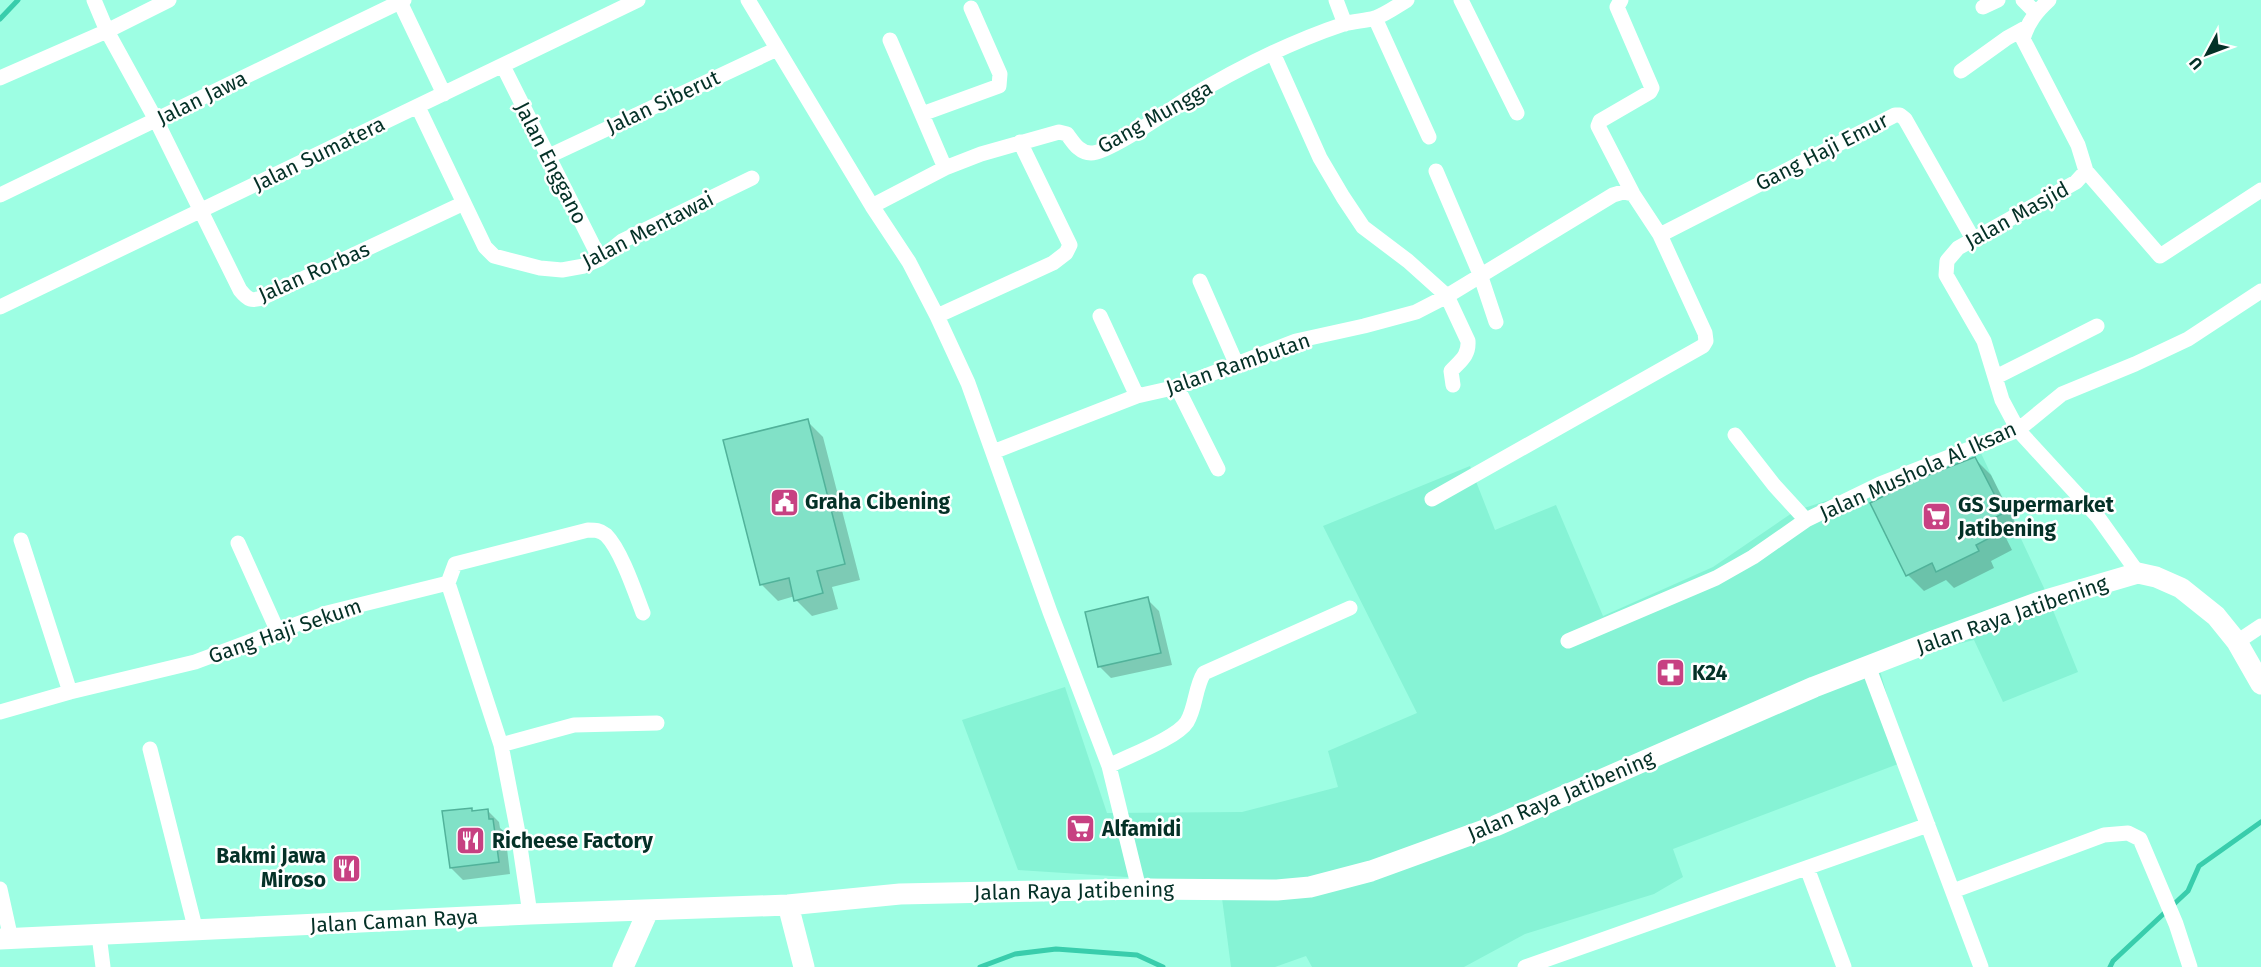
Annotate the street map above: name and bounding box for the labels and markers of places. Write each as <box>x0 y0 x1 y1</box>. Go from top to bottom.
public building icon: Graha Cibening <box>768 486 800 518</box>
place label: Graha Cibening <box>805 489 951 515</box>
place label: GS Supermarket Jatibening <box>1957 492 2115 542</box>
supermarket icon: GS Supermarket Jatibening <box>1921 501 1953 533</box>
pharmacy icon: K24 <box>1655 657 1687 689</box>
place label: K24 <box>1692 660 1728 686</box>
supermarket icon: Alfamidi <box>1065 813 1097 845</box>
place label: Alfamidi <box>1101 816 1181 842</box>
restaurant icon: Richeese Factory <box>455 825 487 857</box>
place label: Richeese Factory <box>492 828 653 854</box>
place label: Bakmi Jawa Miroso <box>216 843 326 893</box>
restaurant icon: Bakmi Jawa Miroso <box>331 852 363 884</box>

